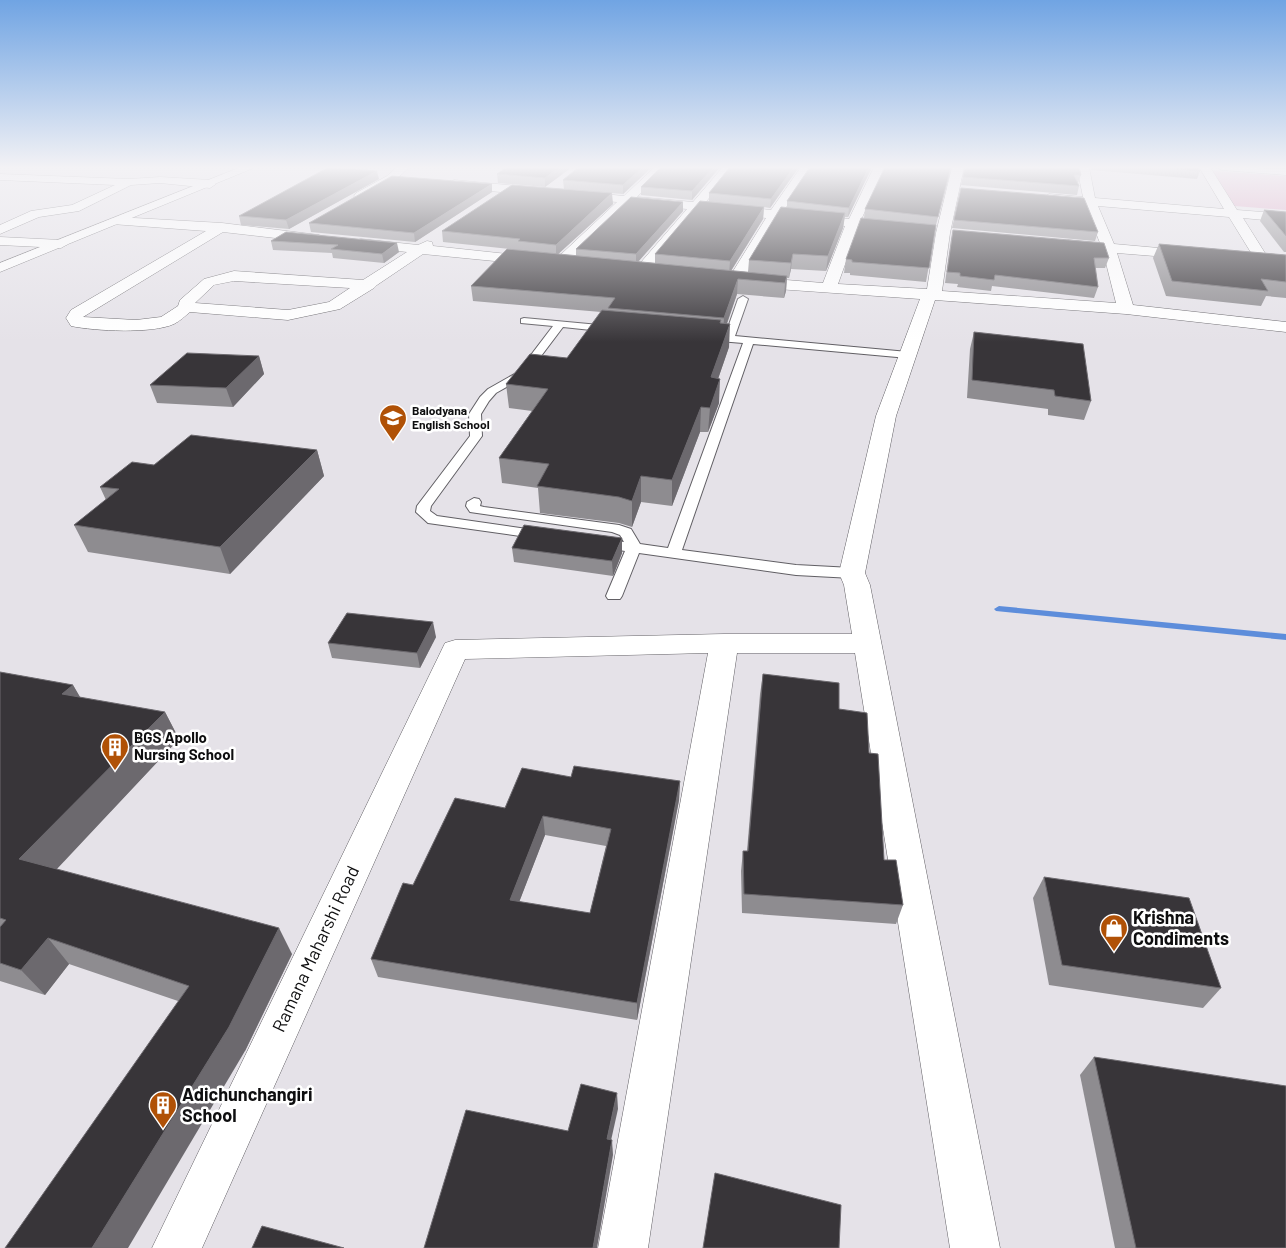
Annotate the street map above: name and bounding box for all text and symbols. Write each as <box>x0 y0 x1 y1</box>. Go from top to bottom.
school or university icon: Balodyana English School <box>378 403 408 442</box>
place label: Balodyana English School <box>412 403 490 431</box>
place label: BGS Apollo Nursing School <box>134 728 234 763</box>
building icon: BGS Apollo Nursing School <box>100 732 130 771</box>
street label: Ramana Maharshi Road <box>267 862 363 1035</box>
place label: Krishna Condiments <box>1133 906 1229 949</box>
shop icon: Krishna Condiments <box>1099 913 1129 952</box>
place label: Adichunchangiri School <box>182 1083 313 1126</box>
building icon: Adichunchangiri School <box>148 1090 178 1129</box>

